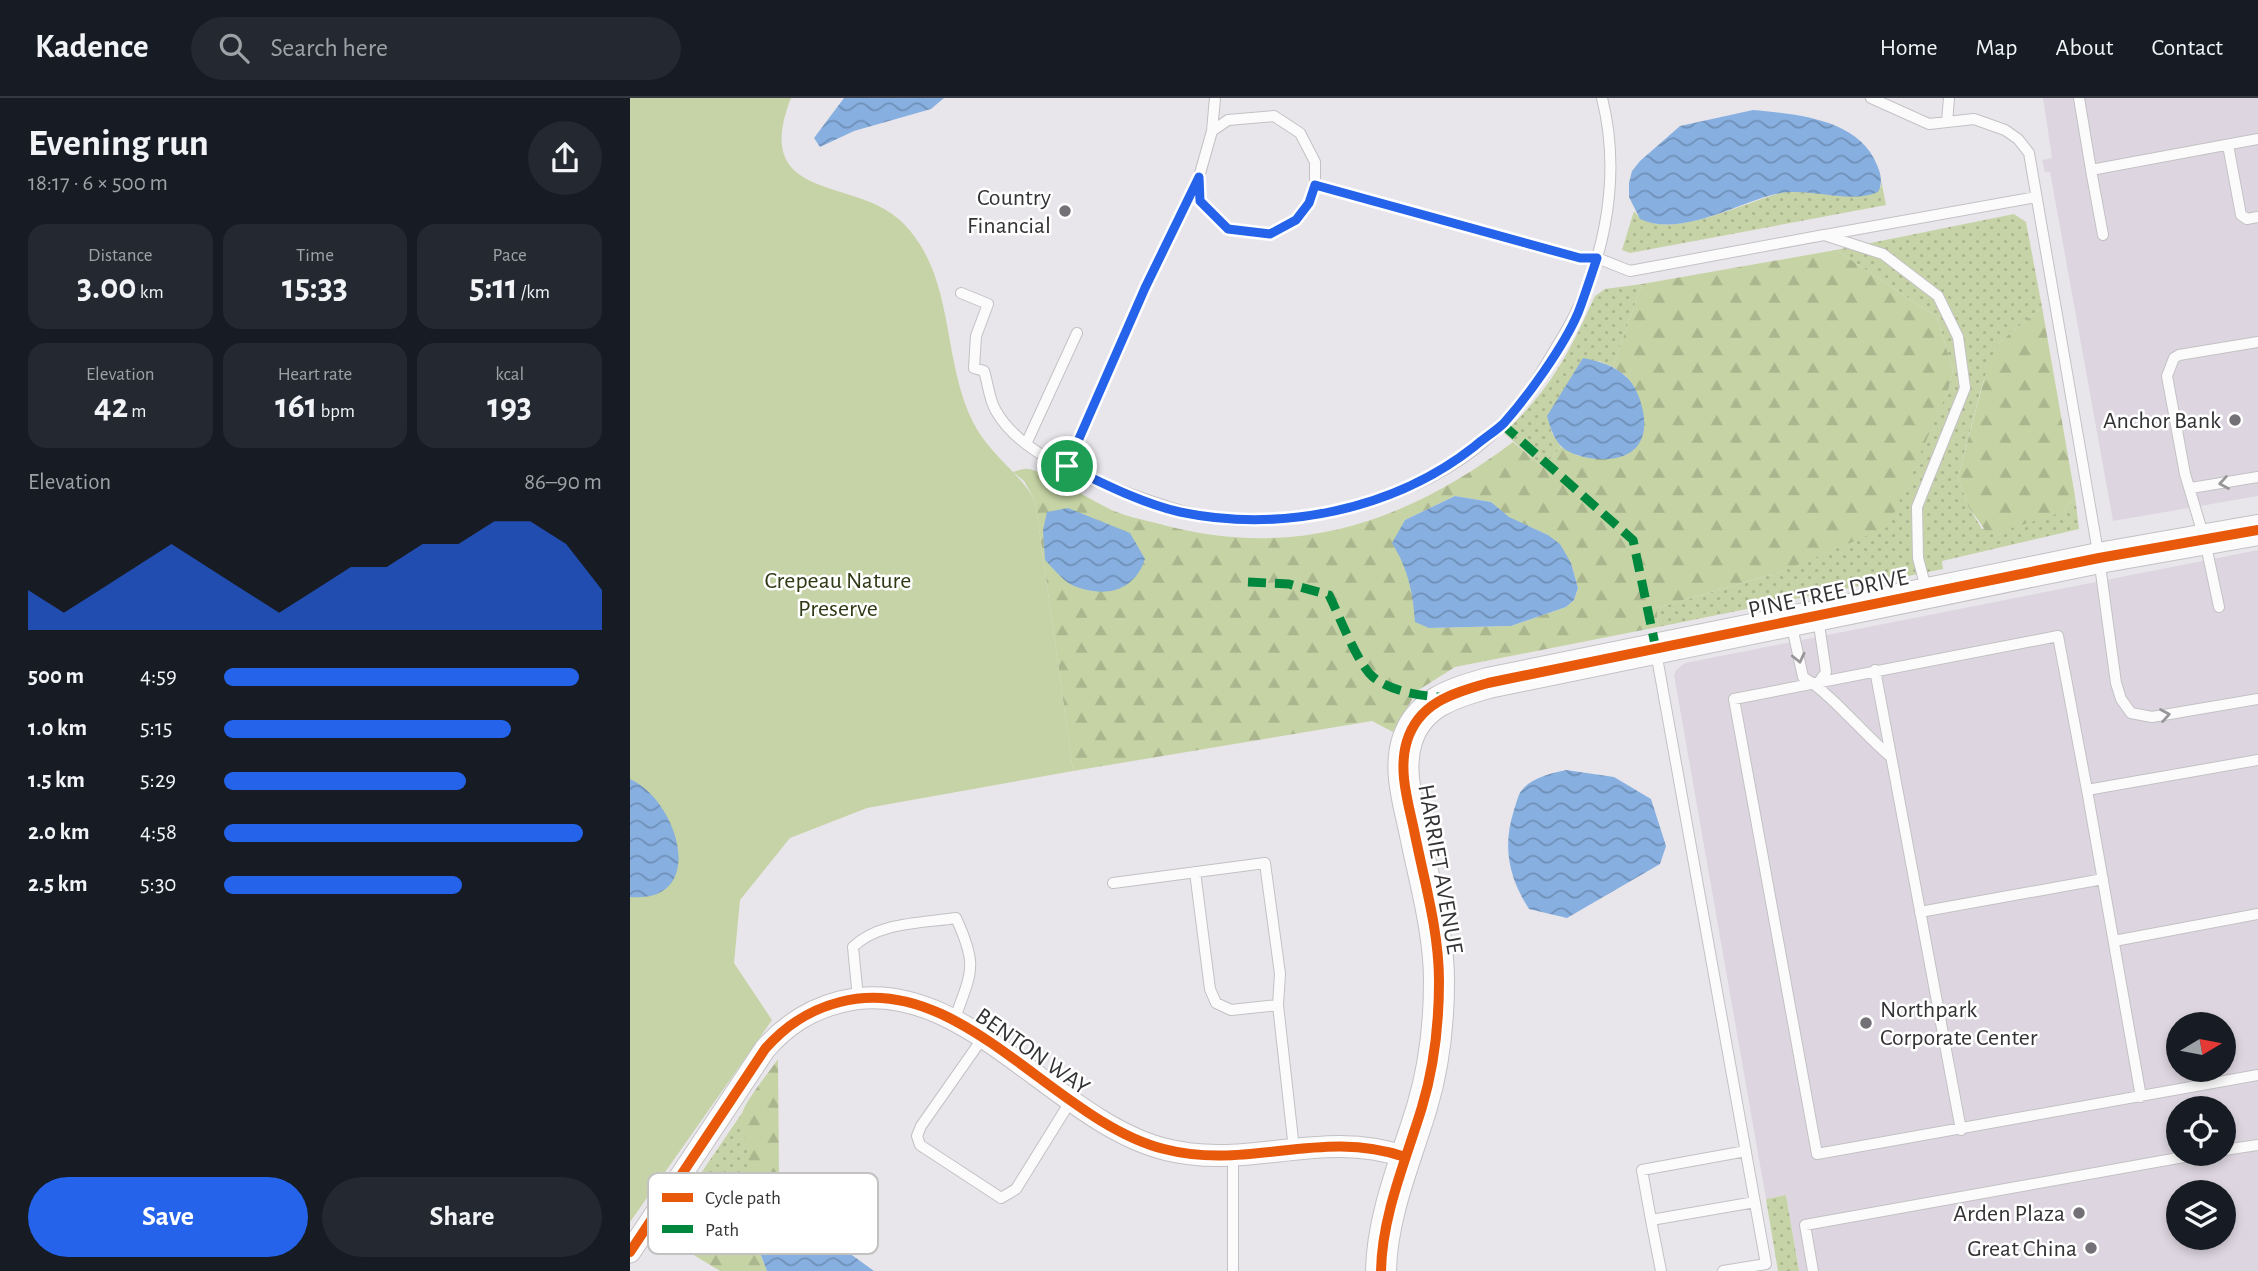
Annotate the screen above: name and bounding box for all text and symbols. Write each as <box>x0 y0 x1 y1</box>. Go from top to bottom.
search box <box>191 17 681 80</box>
icon: search <box>215 29 253 67</box>
text: Kadence <box>35 31 149 64</box>
text: Search here <box>271 35 388 61</box>
text: Home <box>1880 36 1938 60</box>
text: Map <box>1976 36 2018 60</box>
text: About <box>2056 36 2113 60</box>
text: Contact <box>2151 36 2223 60</box>
button: share <box>528 121 602 195</box>
text: Evening run <box>28 125 209 163</box>
text: 18:17 · 6 × 500 m <box>28 172 168 195</box>
place label: Country Financial <box>967 186 1051 238</box>
marker: Country Financial <box>1057 203 1073 219</box>
text: Distance <box>88 246 153 265</box>
text: Time <box>296 246 334 265</box>
text: Pace <box>493 246 527 265</box>
text: 3.00 <box>77 270 137 305</box>
text: 15:33 <box>282 270 348 305</box>
text: 5:11 <box>469 270 518 305</box>
text: km <box>137 283 164 302</box>
text: /km <box>518 283 550 302</box>
text: Elevation <box>86 365 155 384</box>
text: Heart rate <box>278 365 352 384</box>
text: kcal <box>495 365 524 384</box>
text: 42 <box>94 389 128 424</box>
text: 161 <box>275 389 317 424</box>
text: 193 <box>487 389 532 424</box>
text: m <box>128 402 147 421</box>
text: bpm <box>317 402 355 421</box>
place label: Anchor Bank <box>2103 409 2221 433</box>
marker: Anchor Bank <box>2227 412 2243 428</box>
pin <box>1037 436 1097 496</box>
icon: arrive <box>1048 447 1086 485</box>
text: Elevation <box>28 471 111 494</box>
text: 86–90 m <box>524 471 602 494</box>
one-way arrow <box>2218 475 2230 490</box>
street label: PINE TREE DRIVE <box>1746 565 1911 623</box>
park label: Crepeau Nature Preserve <box>765 569 911 621</box>
one-way arrow <box>1791 651 1805 663</box>
text: 500 m <box>28 665 84 688</box>
text: 4:59 <box>140 665 177 688</box>
one-way arrow <box>2159 708 2171 723</box>
text: 1.0 km <box>28 717 87 740</box>
text: 5:15 <box>140 717 172 740</box>
text: 1.5 km <box>28 769 85 792</box>
text: 5:29 <box>140 769 176 792</box>
street label: HARRIET AVENUE <box>1413 782 1467 956</box>
text: 2.0 km <box>28 821 90 844</box>
text: 4:58 <box>140 821 177 844</box>
text: 2.5 km <box>28 873 87 896</box>
text: 5:30 <box>140 873 177 896</box>
place label: Northpark Corporate Center <box>1880 998 2038 1050</box>
street label: BENTON WAY <box>971 1004 1094 1100</box>
north arrow <box>2166 1012 2236 1082</box>
map controls <box>2166 1012 2236 1250</box>
marker: Northpark Corporate Center <box>1858 1015 1874 1031</box>
button: locate <box>2166 1096 2236 1166</box>
legend <box>648 1173 878 1254</box>
button: Save <box>28 1177 308 1257</box>
button: Share <box>322 1177 602 1257</box>
button: layers <box>2166 1180 2236 1250</box>
text: Cycle path <box>705 1189 781 1208</box>
place label: Arden Plaza <box>1953 1202 2065 1226</box>
marker: Arden Plaza <box>2071 1205 2087 1221</box>
text: Path <box>705 1221 739 1240</box>
place label: Great China <box>1967 1237 2077 1261</box>
marker: Great China <box>2083 1240 2099 1256</box>

